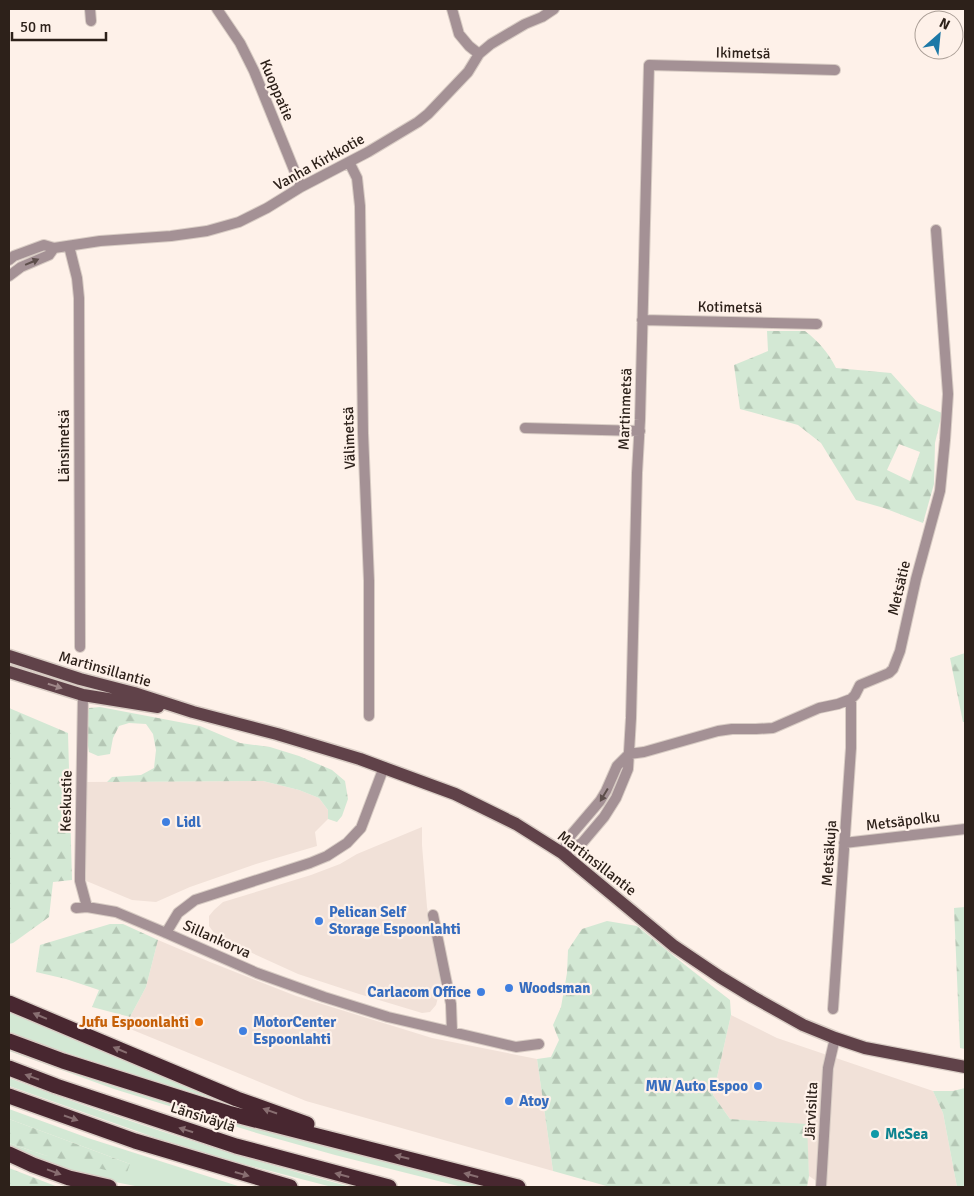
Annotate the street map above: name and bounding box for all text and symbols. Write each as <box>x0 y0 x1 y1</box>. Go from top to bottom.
scale bar <box>12 10 106 42</box>
north arrow <box>914 10 964 60</box>
text: N <box>936 14 953 34</box>
text: 50 m <box>20 18 51 36</box>
street label: Ikimetsä <box>715 44 771 62</box>
street label: Kuoppatie <box>256 57 298 123</box>
street label: Vanha Kirkkotie <box>271 130 367 194</box>
one-way arrow <box>25 258 40 266</box>
street label: Kotimetsä <box>698 297 762 317</box>
street label: Martinmetsä <box>615 368 635 450</box>
street label: Välimetsä <box>339 406 359 470</box>
street label: Länsimetsä <box>55 409 73 483</box>
street label: Metsätie <box>884 559 914 617</box>
street label: Martinsillantie <box>57 647 153 691</box>
one-way arrow <box>48 683 63 691</box>
street label: Keskustie <box>56 770 76 832</box>
one-way arrow <box>599 788 608 801</box>
street label: Metsäpolku <box>865 808 941 834</box>
place label: Lidl <box>176 813 201 831</box>
marker: Lidl <box>160 816 172 828</box>
street label: Metsäkuja <box>818 819 840 887</box>
street label: Martinsillantie <box>554 827 640 899</box>
place label: Pelican Self Storage Espoonlahti <box>329 903 461 938</box>
marker: Pelican Self Storage Espoonlahti <box>313 915 325 927</box>
street label: Sillankorva <box>180 916 254 962</box>
place label: Woodsman <box>519 979 590 997</box>
marker: Woodsman <box>503 982 515 994</box>
place label: Carlacom Office <box>367 983 471 1001</box>
marker: Carlacom Office <box>475 986 487 998</box>
one-way arrow <box>32 1012 47 1020</box>
place label: Jufu Espoonlahti <box>79 1013 189 1031</box>
place label: MotorCenter Espoonlahti <box>253 1013 336 1048</box>
marker: Jufu Espoonlahti <box>193 1016 205 1028</box>
marker: MotorCenter Espoonlahti <box>237 1025 249 1037</box>
one-way arrow <box>113 1045 127 1053</box>
one-way arrow <box>24 1073 39 1081</box>
place label: MW Auto Espoo <box>646 1077 748 1095</box>
marker: MW Auto Espoo <box>752 1080 764 1092</box>
street label: Järvisilta <box>800 1081 822 1141</box>
place label: Atoy <box>519 1092 549 1110</box>
marker: Atoy <box>503 1095 515 1107</box>
street label: Länsiväylä <box>168 1098 238 1136</box>
one-way arrow <box>263 1107 278 1114</box>
one-way arrow <box>64 1114 79 1122</box>
one-way arrow <box>178 1125 193 1133</box>
place label: McSea <box>885 1125 928 1143</box>
marker: McSea <box>869 1128 881 1140</box>
one-way arrow <box>395 1153 410 1161</box>
one-way arrow <box>47 1168 62 1176</box>
one-way arrow <box>235 1170 250 1178</box>
one-way arrow <box>334 1171 349 1179</box>
one-way arrow <box>464 1171 479 1179</box>

